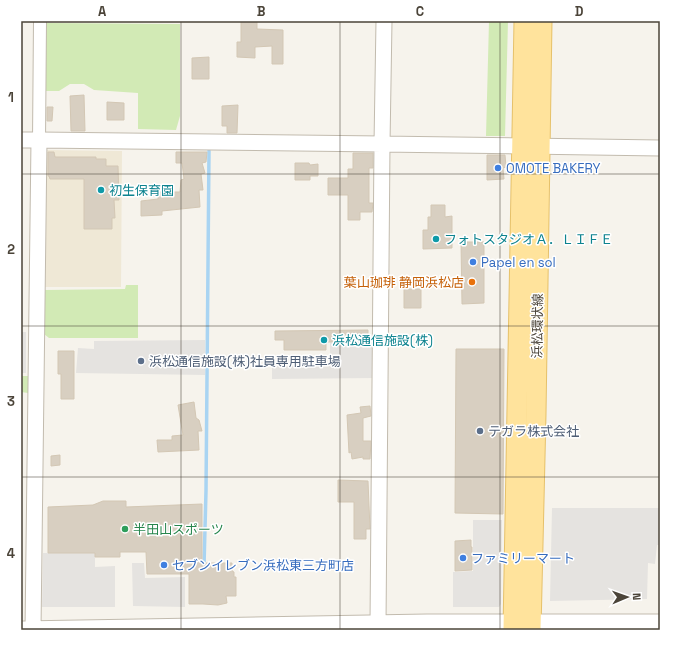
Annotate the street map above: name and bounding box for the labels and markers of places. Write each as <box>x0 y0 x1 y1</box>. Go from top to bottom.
place label: OMOTE BAKERY <box>506 160 601 177</box>
marker: OMOTE BAKERY <box>493 163 503 173</box>
place label: 初生保育園 <box>109 182 174 199</box>
marker: 初生保育園 <box>96 185 106 195</box>
place label: フォトスタジオＡ．ＬＩＦＥ <box>444 231 613 248</box>
marker: フォトスタジオＡ．ＬＩＦＥ <box>431 234 441 244</box>
place label: Papel en sol <box>481 254 556 271</box>
marker: Papel en sol <box>468 257 478 267</box>
place label: 葉山珈琲 静岡浜松店 <box>344 274 464 291</box>
marker: 葉山珈琲 静岡浜松店 <box>467 277 477 287</box>
place label: 浜松通信施設(株) <box>332 332 433 349</box>
marker: 浜松通信施設(株) <box>319 335 329 345</box>
place label: 浜松通信施設(株)社員専用駐車場 <box>149 353 341 370</box>
marker: 浜松通信施設(株)社員専用駐車場 <box>136 356 146 366</box>
place label: テガラ株式会社 <box>488 423 579 440</box>
marker: テガラ株式会社 <box>475 426 485 436</box>
place label: 半田山スポーツ <box>133 521 224 538</box>
marker: 半田山スポーツ <box>120 524 130 534</box>
place label: ファミリーマート <box>471 550 575 567</box>
marker: ファミリーマート <box>458 553 468 563</box>
place label: セブンイレブン浜松東三方町店 <box>172 557 354 574</box>
marker: セブンイレブン浜松東三方町店 <box>159 560 169 570</box>

